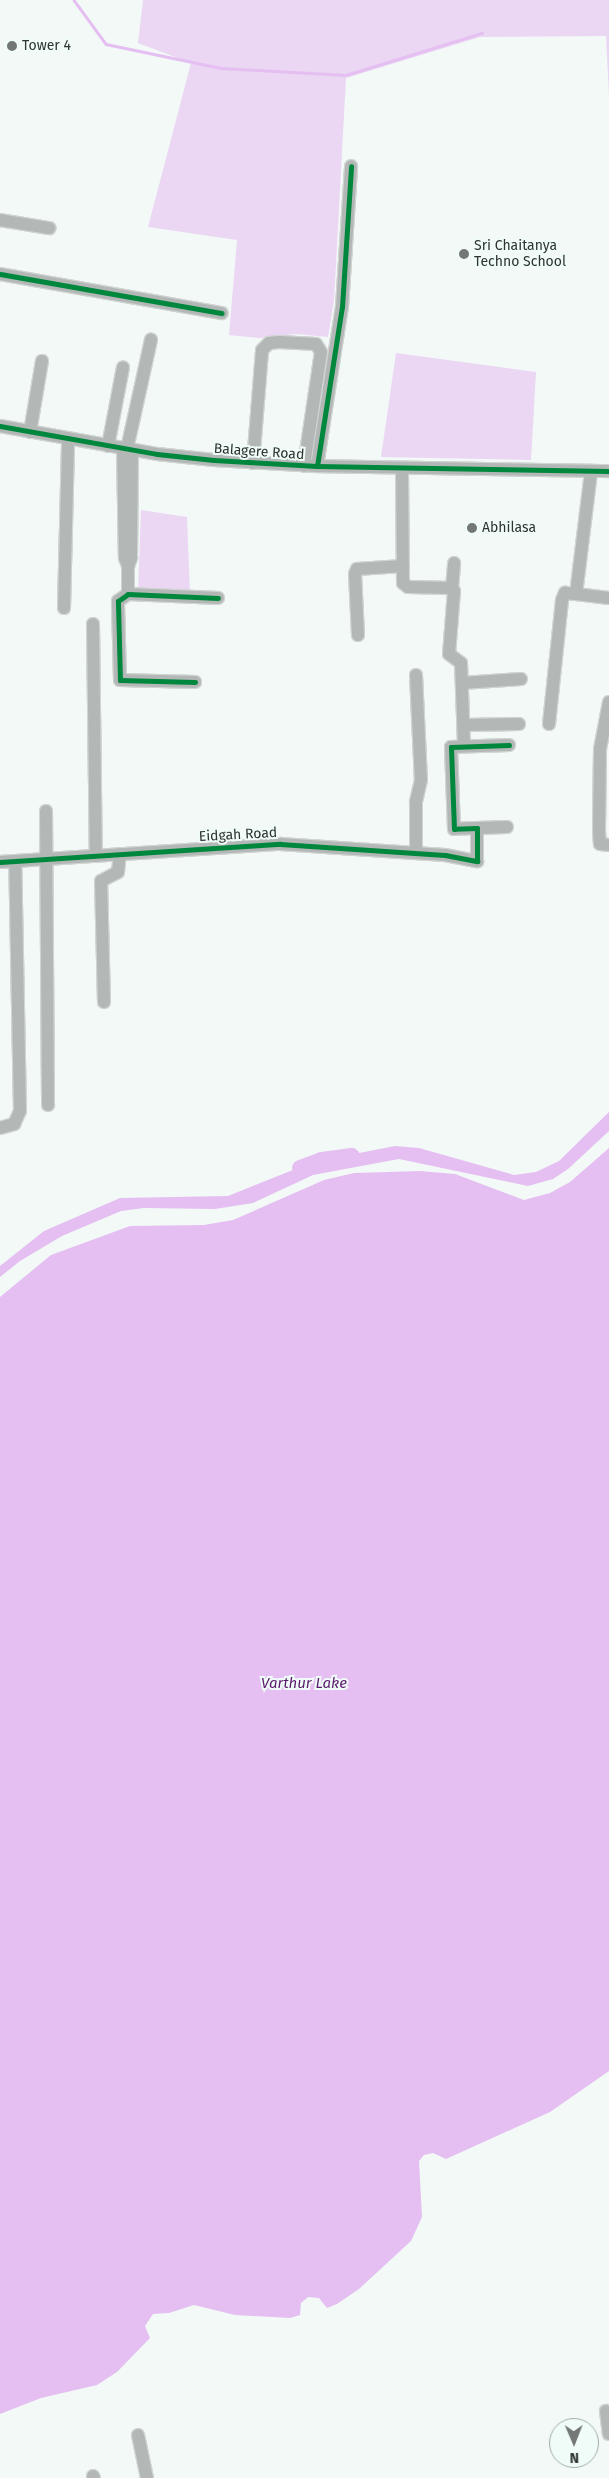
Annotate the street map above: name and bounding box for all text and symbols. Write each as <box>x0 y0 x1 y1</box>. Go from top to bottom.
place label: Tower 4 <box>22 38 71 54</box>
marker: Tower 4 <box>6 40 18 52</box>
place label: Sri Chaitanya Techno School <box>474 238 566 270</box>
marker: Sri Chaitanya Techno School <box>458 248 470 260</box>
street label: Balagere Road <box>213 440 305 464</box>
place label: Abhilasa <box>482 520 536 536</box>
marker: Abhilasa <box>466 522 478 534</box>
street label: Eidgah Road <box>198 825 278 845</box>
water label: Varthur Lake <box>261 1675 347 1693</box>
north arrow <box>549 2418 599 2468</box>
text: N <box>569 2449 579 2466</box>

